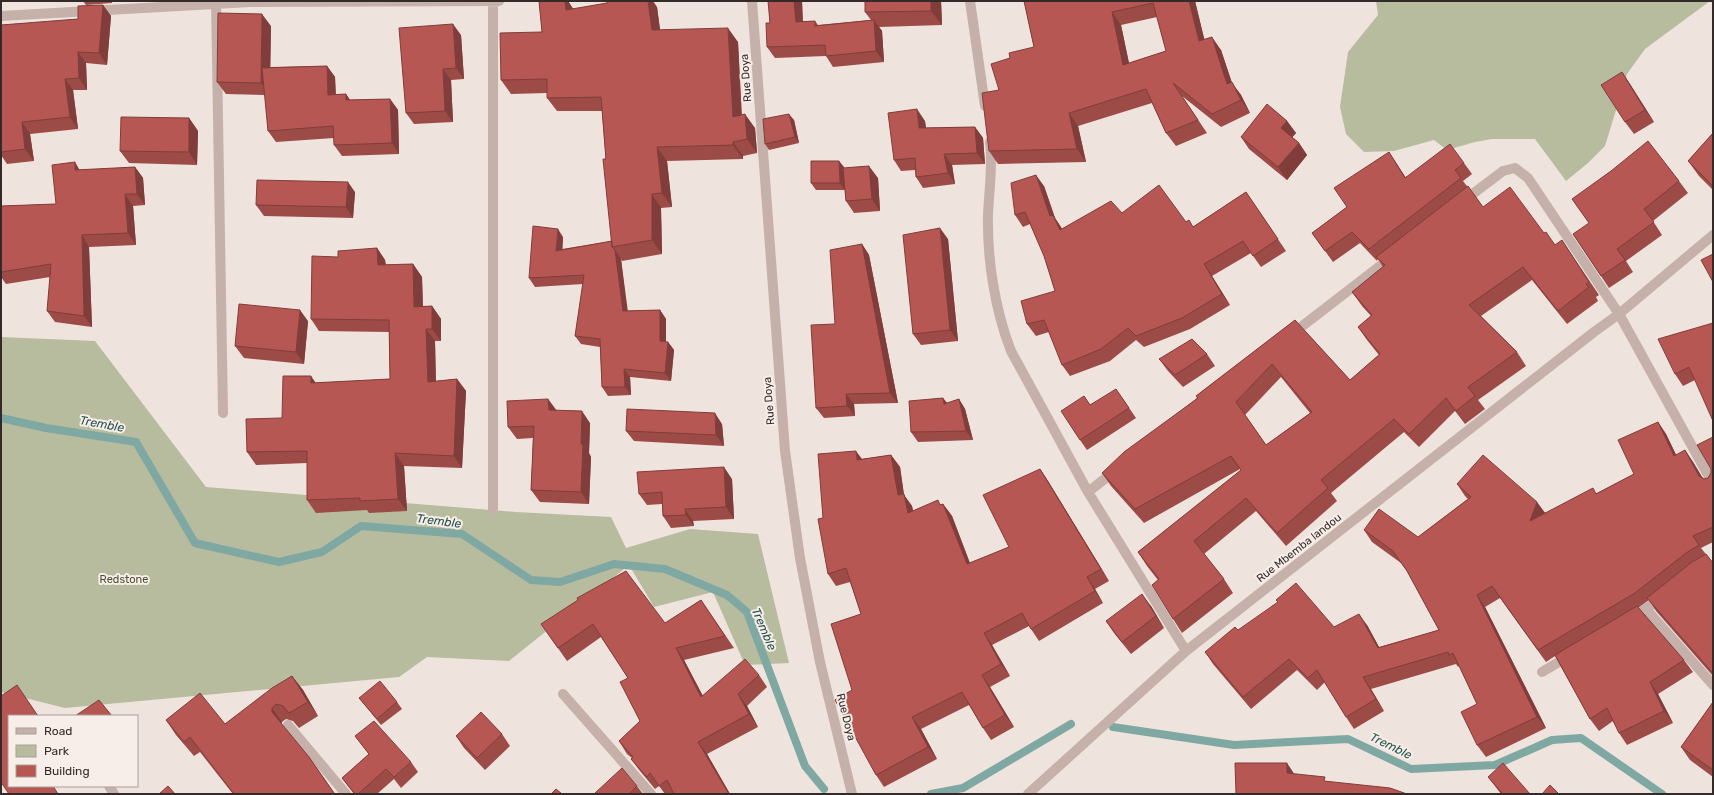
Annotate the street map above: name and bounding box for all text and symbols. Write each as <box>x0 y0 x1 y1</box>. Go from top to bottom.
street label: Rue Doya <box>738 53 754 103</box>
street label: Rue Doya <box>761 376 777 426</box>
water label: Tremble <box>79 413 126 435</box>
water label: Tremble <box>416 511 462 531</box>
street label: Rue Mbemba landou <box>1254 511 1344 585</box>
park label: Redstone <box>100 573 148 586</box>
water label: Tremble <box>749 606 779 653</box>
street label: Rue Doya <box>834 692 858 742</box>
legend <box>8 715 138 787</box>
text: Road <box>44 724 72 738</box>
water label: Tremble <box>1368 730 1414 762</box>
text: Park <box>44 744 70 758</box>
text: Building <box>44 764 90 778</box>

